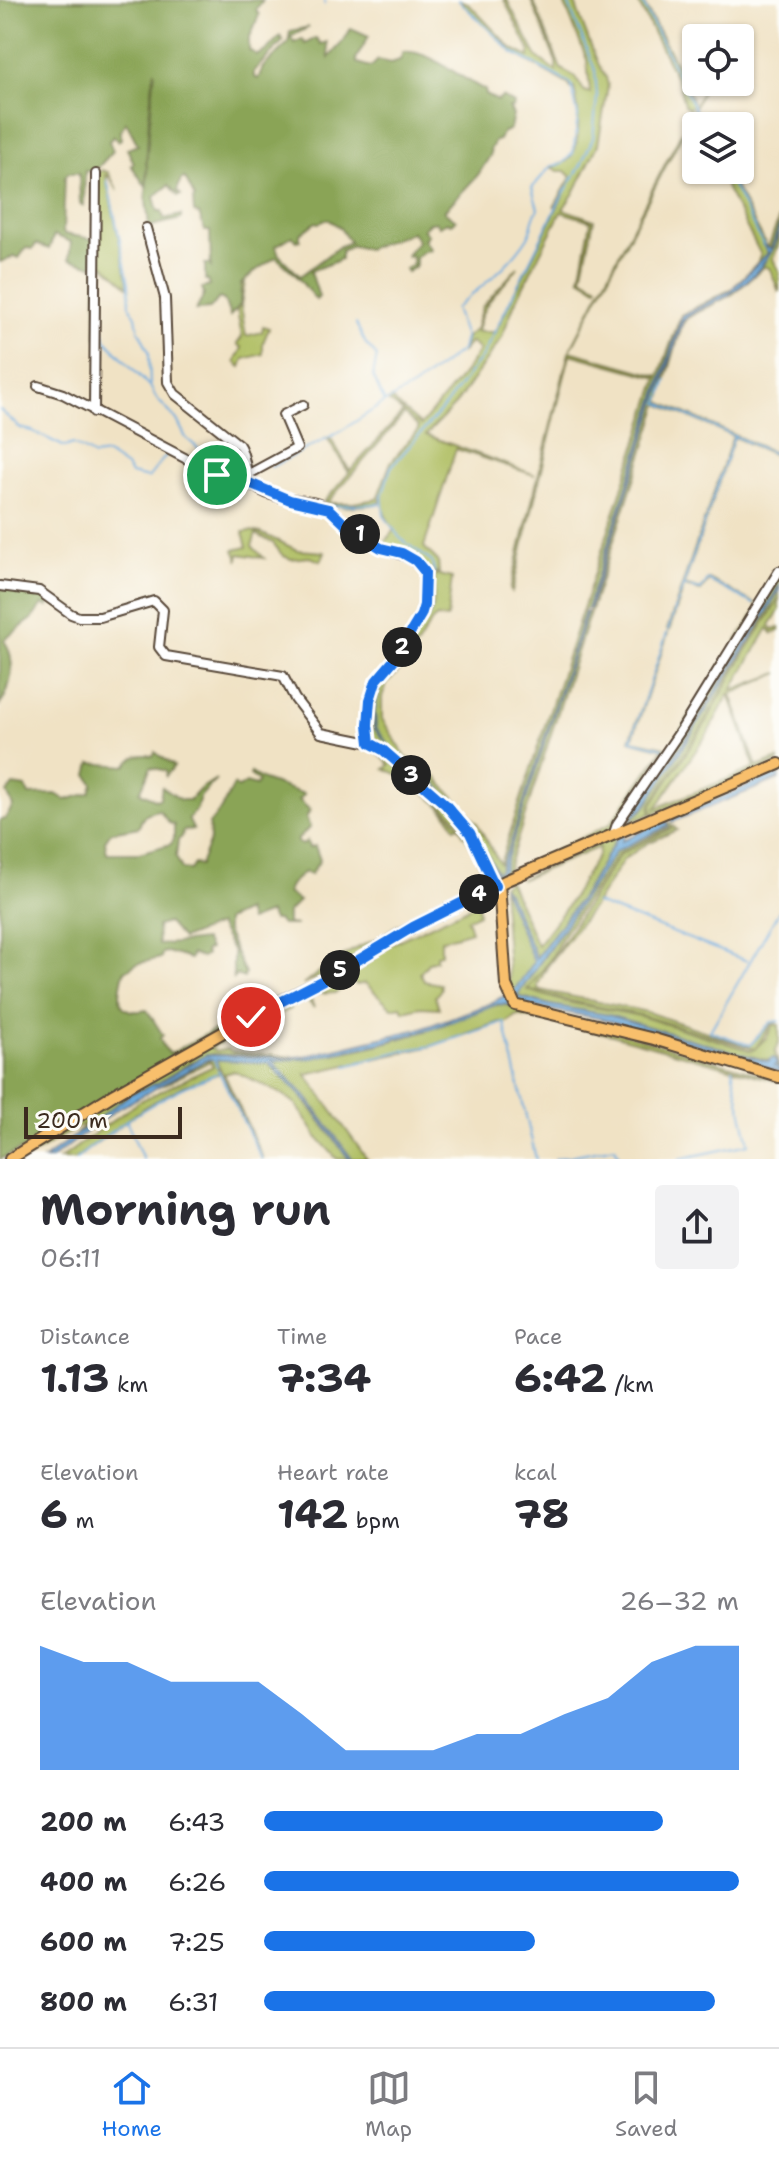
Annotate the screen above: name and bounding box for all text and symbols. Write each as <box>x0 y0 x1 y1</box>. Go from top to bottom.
map controls <box>682 24 754 184</box>
button: locate <box>682 24 754 96</box>
button: layers <box>682 112 754 184</box>
pin <box>183 441 251 509</box>
icon: arrive <box>195 453 239 497</box>
pin: 1 <box>340 514 380 554</box>
text: 1 <box>355 519 365 548</box>
pin: 2 <box>382 627 422 667</box>
text: 2 <box>394 632 410 661</box>
pin: 3 <box>391 755 431 795</box>
text: 3 <box>403 760 419 789</box>
pin: 4 <box>459 874 499 914</box>
text: 4 <box>471 879 487 908</box>
pin: 5 <box>320 950 360 990</box>
text: 5 <box>333 955 347 984</box>
pin <box>217 983 285 1051</box>
icon: check <box>229 995 273 1039</box>
scale bar <box>24 1103 182 1139</box>
text: 200 m <box>36 1106 108 1135</box>
text: Morning run <box>40 1180 331 1239</box>
button: share <box>655 1185 739 1269</box>
text: 06:11 <box>40 1240 101 1275</box>
text: Distance <box>40 1322 130 1351</box>
text: Time <box>277 1322 327 1351</box>
text: Pace <box>514 1322 562 1351</box>
text: 1.13 <box>40 1351 110 1405</box>
text: 7:34 <box>277 1351 371 1405</box>
text: 6:42 <box>514 1351 607 1405</box>
text: km <box>110 1370 148 1399</box>
text: /km <box>607 1370 654 1399</box>
text: Elevation <box>40 1458 138 1487</box>
text: Heart rate <box>277 1458 389 1487</box>
text: kcal <box>514 1458 557 1487</box>
text: 6 <box>40 1487 68 1541</box>
text: 142 <box>277 1487 348 1541</box>
text: 78 <box>514 1487 570 1541</box>
text: m <box>68 1506 94 1535</box>
text: bpm <box>348 1506 400 1535</box>
text: Elevation <box>40 1583 156 1618</box>
text: 26–32 m <box>620 1583 739 1618</box>
text: 200 m <box>40 1804 127 1839</box>
text: 6:43 <box>168 1804 226 1839</box>
text: 400 m <box>40 1864 127 1899</box>
text: 6:26 <box>168 1864 226 1899</box>
text: 600 m <box>40 1924 127 1959</box>
text: 7:25 <box>168 1924 225 1959</box>
text: 800 m <box>40 1984 127 2019</box>
text: 6:31 <box>168 1984 219 2019</box>
tab: Home <box>101 2066 162 2143</box>
tab: Map <box>365 2066 412 2143</box>
tab: Saved <box>615 2066 678 2143</box>

